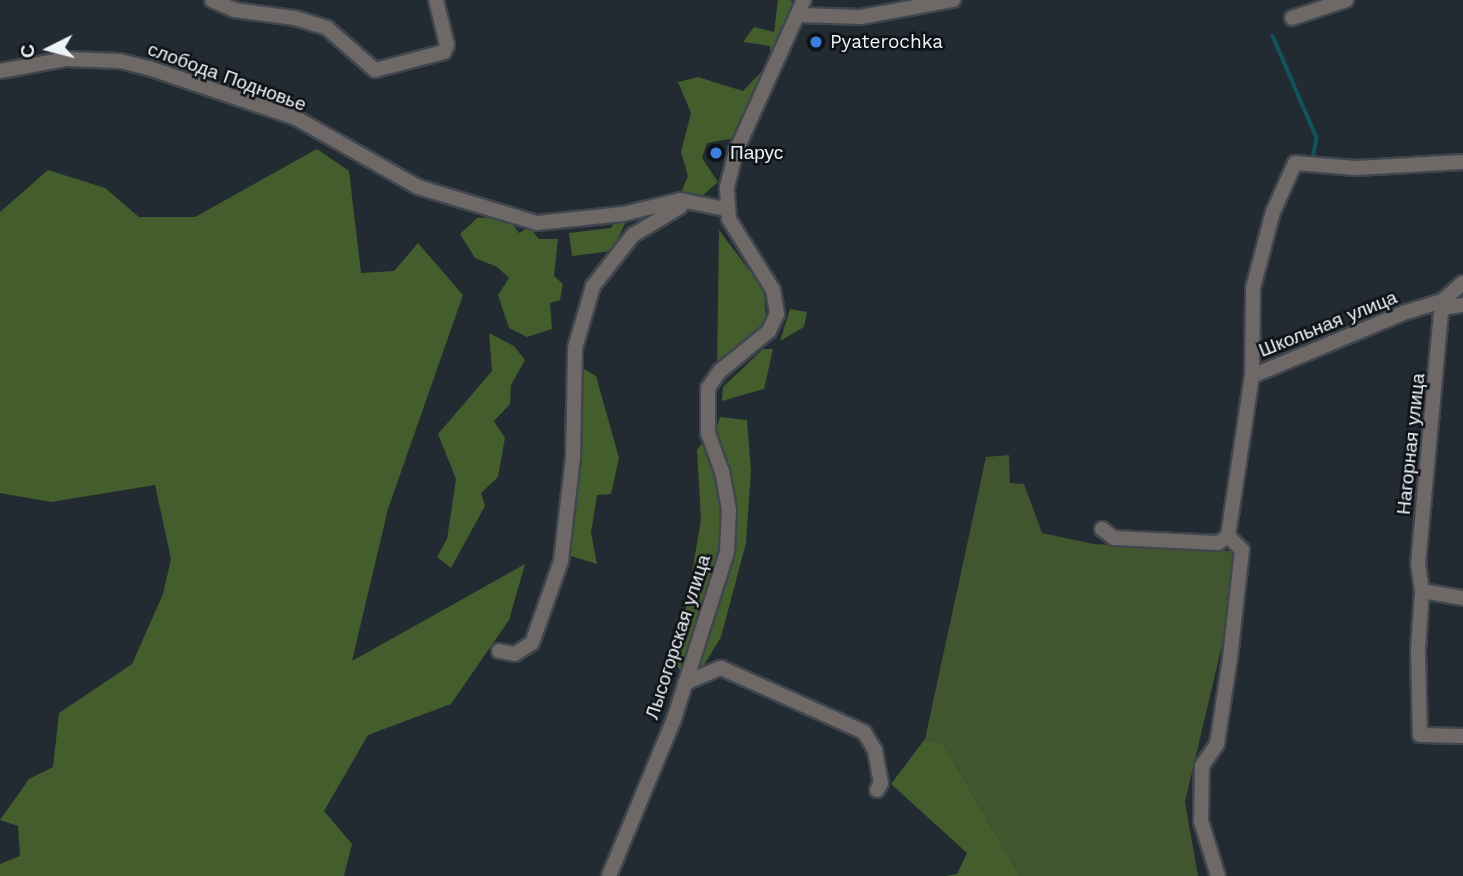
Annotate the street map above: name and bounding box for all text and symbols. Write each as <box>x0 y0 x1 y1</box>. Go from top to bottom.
north arrow <box>14 14 84 84</box>
place label: Pyaterochka <box>830 31 943 53</box>
marker: Pyaterochka <box>808 34 824 50</box>
street label: слобода Подновье <box>145 38 309 116</box>
text: С <box>15 43 40 59</box>
place label: Парус <box>730 142 783 164</box>
marker: Парус <box>708 145 724 161</box>
street label: Школьная улица <box>1256 286 1400 362</box>
street label: Нагорная улица <box>1392 372 1430 516</box>
street label: Лысогорская улица <box>641 552 715 722</box>

